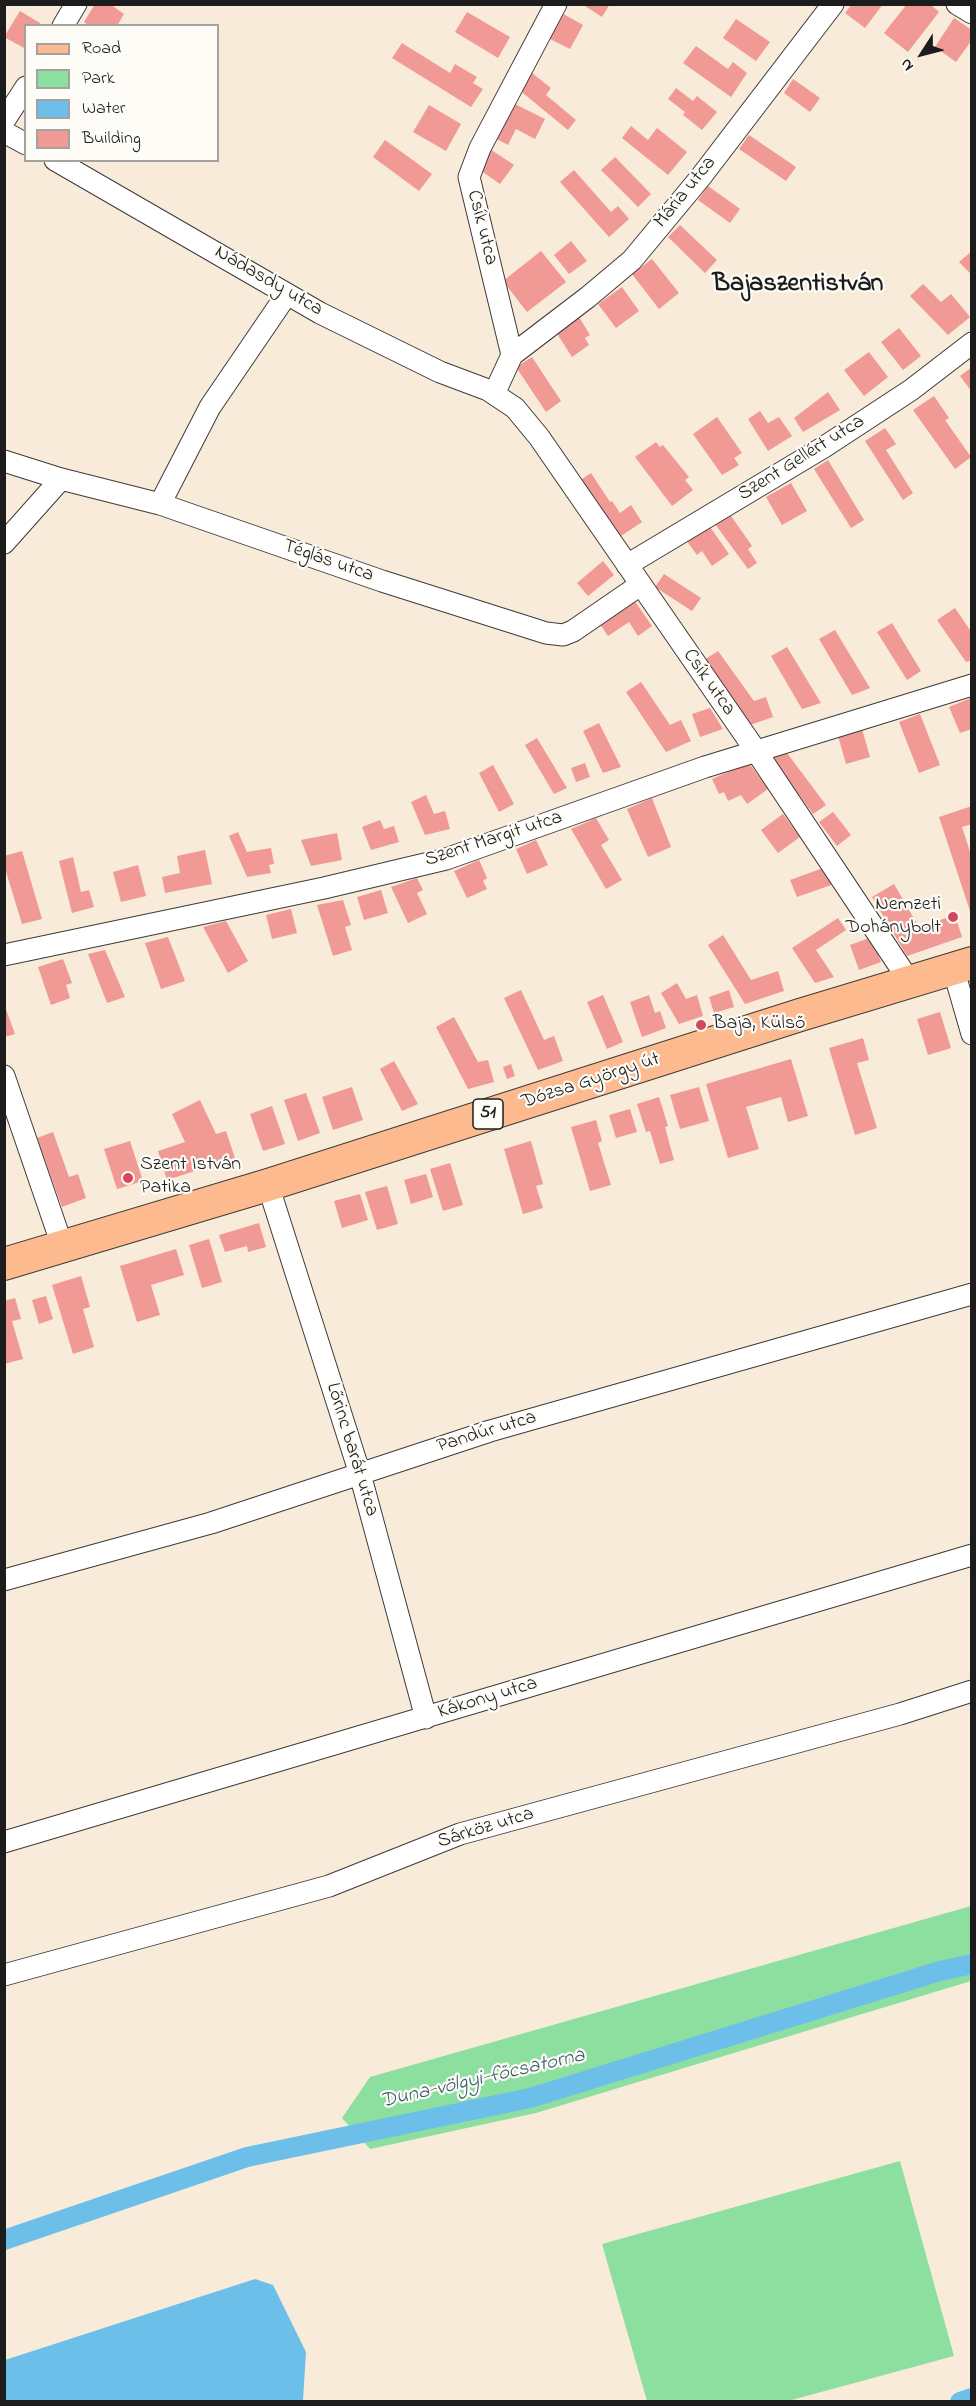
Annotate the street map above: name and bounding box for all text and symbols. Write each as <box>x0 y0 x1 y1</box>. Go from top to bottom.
legend <box>24 24 219 162</box>
north arrow <box>892 24 952 84</box>
text: Road <box>82 36 121 62</box>
text: N <box>895 53 920 76</box>
text: Park <box>82 66 115 92</box>
text: Water <box>82 96 125 122</box>
text: Building <box>82 126 141 152</box>
street label: Mária utca <box>650 152 722 234</box>
street label: Csík utca <box>460 188 502 268</box>
street label: Nádasdy utca <box>210 241 326 323</box>
district label: Bajaszentistván <box>713 270 883 302</box>
street label: Szent Gellért utca <box>734 410 870 508</box>
street label: Téglás utca <box>280 535 376 589</box>
street label: Csík utca <box>676 645 740 721</box>
street label: Szent Margit utca <box>422 806 566 874</box>
place label: Nemzeti Dohánybolt <box>845 894 941 941</box>
marker: Nemzeti Dohánybolt <box>946 910 960 924</box>
place label: Baja, Külső <box>713 1013 806 1037</box>
marker: Baja, Külső <box>694 1018 708 1032</box>
street label: Dózsa György út <box>519 1048 663 1116</box>
road number: 51 <box>473 1099 503 1129</box>
place label: Szent István Patika <box>140 1154 241 1201</box>
marker: Szent István Patika <box>121 1171 135 1185</box>
street label: Lőrinc barát utca <box>319 1380 383 1520</box>
street label: Pandúr utca <box>434 1407 540 1459</box>
street label: Kákony utca <box>435 1673 541 1725</box>
street label: Sárköz utca <box>435 1803 537 1855</box>
water label: Duna-völgyi-főcsatorna <box>379 2044 587 2116</box>

